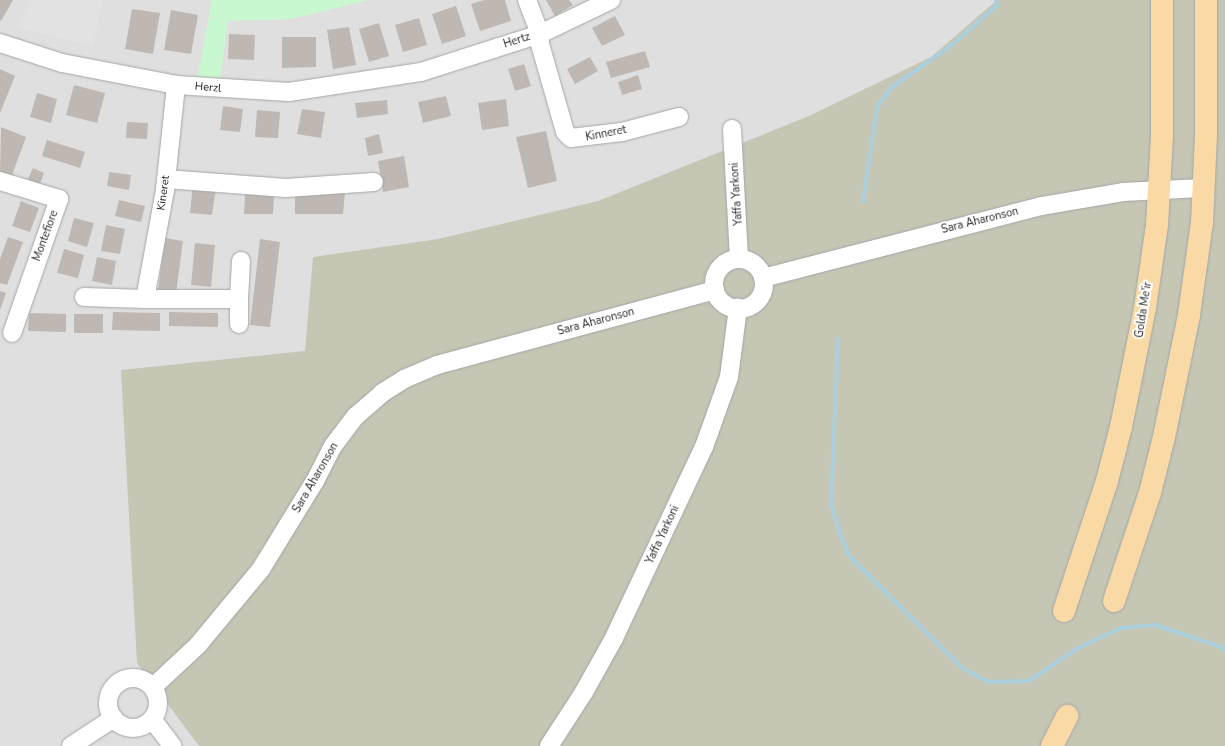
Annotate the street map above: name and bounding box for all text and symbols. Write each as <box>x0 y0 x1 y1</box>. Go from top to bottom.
street label: Hertz <box>502 30 532 52</box>
street label: Herzl <box>194 80 222 96</box>
street label: Kinneret <box>584 124 628 144</box>
street label: Yaffa Yarkoni <box>728 162 746 226</box>
street label: Kineret <box>155 175 173 211</box>
street label: Sara Aharonson <box>940 205 1020 237</box>
street label: Montefiore <box>31 209 61 263</box>
street label: Golda Me'ir <box>1133 281 1155 339</box>
street label: Sara Aharonson <box>556 305 636 339</box>
street label: Sara Aharonson <box>291 440 341 516</box>
street label: Yaffa Yarkoni <box>644 504 682 566</box>

